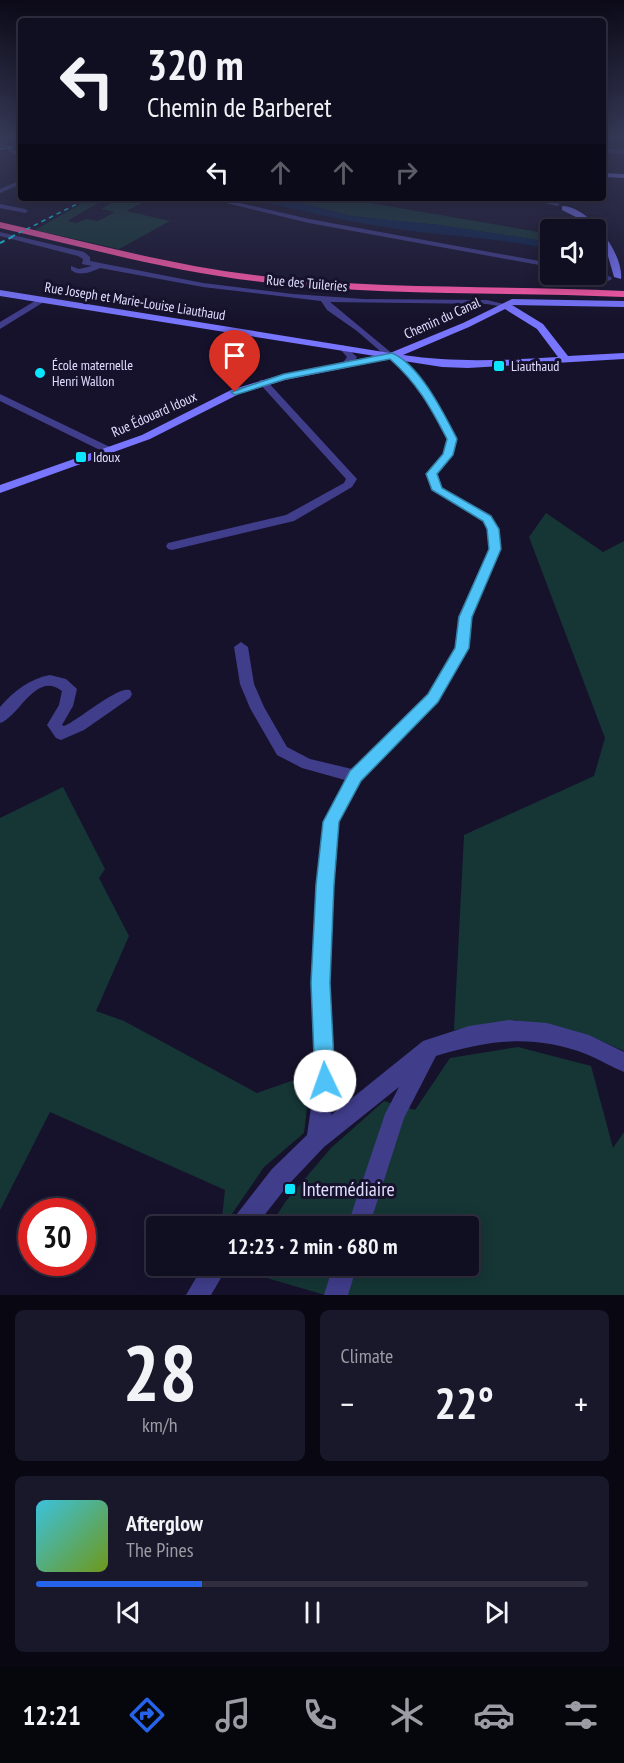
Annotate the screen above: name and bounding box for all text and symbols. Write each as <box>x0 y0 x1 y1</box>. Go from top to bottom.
text: 320 m <box>147 37 244 92</box>
icon: left <box>48 42 126 120</box>
text: Chemin de Barberet <box>147 90 332 124</box>
icon: left <box>201 156 234 189</box>
icon: ahead <box>264 156 297 189</box>
icon: ahead <box>327 156 360 189</box>
icon: right <box>390 156 423 189</box>
map controls <box>540 219 606 285</box>
button: sound <box>540 219 606 285</box>
street label: Rue des Tuileries <box>266 270 349 296</box>
street label: Rue Joseph et Marie-Louise Liauthaud <box>43 278 227 324</box>
street label: Chemin du Canal <box>401 293 484 343</box>
pin <box>209 330 260 392</box>
icon: arrive <box>218 339 251 372</box>
place label: École maternelle Henri Wallon <box>52 356 133 390</box>
place label: Liauthaud <box>511 357 559 375</box>
marker: Liauthaud <box>492 359 506 373</box>
marker: École maternelle Henri Wallon <box>33 366 47 380</box>
street label: Rue Édouard Idoux <box>109 387 200 441</box>
place label: Idoux <box>93 448 120 466</box>
marker: Idoux <box>74 450 88 464</box>
position arrow <box>293 1049 357 1113</box>
place label: Intermédiaire <box>302 1176 395 1202</box>
marker: Intermédiaire <box>283 1182 297 1196</box>
speed limit sign: 30 <box>18 1198 96 1276</box>
text: 12:23 · 2 min · 680 m <box>227 1232 398 1260</box>
text: 28 <box>122 1322 197 1423</box>
text: Climate <box>341 1343 393 1369</box>
text: 22° <box>435 1373 494 1431</box>
text: − <box>341 1382 354 1425</box>
text: + <box>574 1382 588 1425</box>
text: km/h <box>142 1412 177 1438</box>
text: Afterglow <box>126 1509 203 1537</box>
text: The Pines <box>126 1537 193 1563</box>
icon: previous <box>112 1596 145 1629</box>
icon: pause <box>296 1596 329 1629</box>
icon: next <box>480 1596 513 1629</box>
icon: directions <box>126 1694 168 1736</box>
icon: music <box>212 1694 254 1736</box>
icon: phone <box>299 1694 341 1736</box>
icon: climate <box>386 1694 428 1736</box>
icon: car <box>473 1694 515 1736</box>
icon: filters <box>560 1694 602 1736</box>
text: 12:21 <box>22 1698 81 1732</box>

